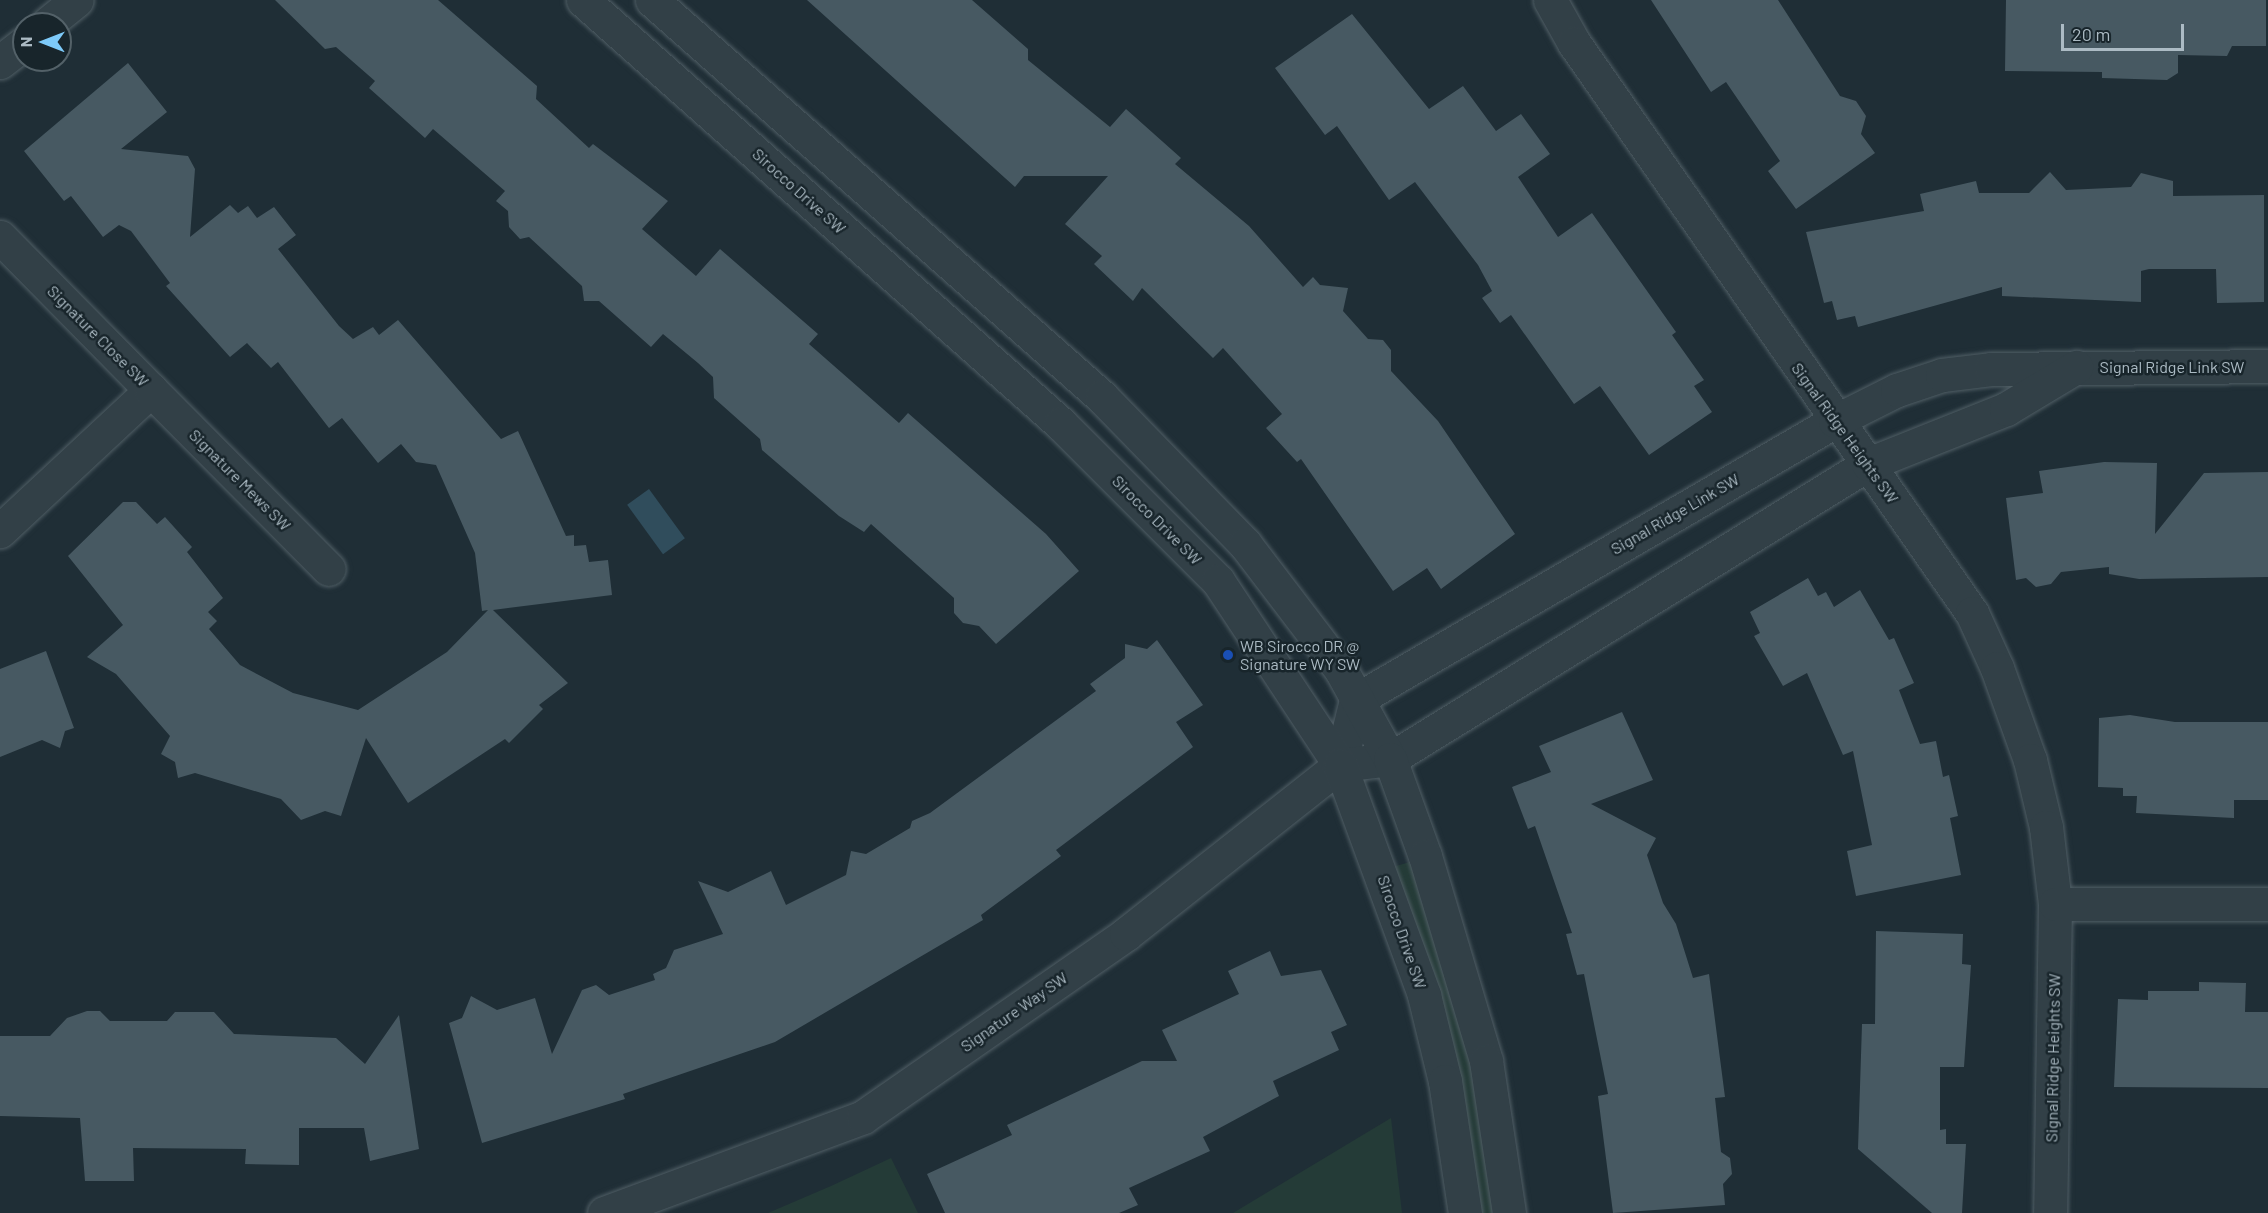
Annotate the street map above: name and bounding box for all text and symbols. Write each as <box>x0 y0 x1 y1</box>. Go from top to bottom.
north arrow <box>12 12 72 72</box>
scale bar <box>2064 12 2187 50</box>
text: 20 m <box>2072 23 2110 45</box>
text: N <box>16 37 35 47</box>
street label: Sirocco Drive SW <box>749 144 849 238</box>
street label: Signature Close SW <box>43 281 153 391</box>
street label: Signal Ridge Link SW <box>2100 357 2244 377</box>
street label: Signal Ridge Heights SW <box>1788 359 1902 507</box>
street label: Signature Mews SW <box>185 425 295 535</box>
street label: Signal Ridge Link SW <box>1607 469 1743 559</box>
street label: Sirocco Drive SW <box>1108 471 1206 569</box>
place label: WB Sirocco DR @ Signature WY SW <box>1240 636 1360 674</box>
marker: WB Sirocco DR @ Signature WY SW <box>1221 648 1235 662</box>
street label: Sirocco Drive SW <box>1374 873 1430 991</box>
street label: Signature Way SW <box>957 968 1071 1056</box>
street label: Signal Ridge Heights SW <box>2042 973 2064 1143</box>

